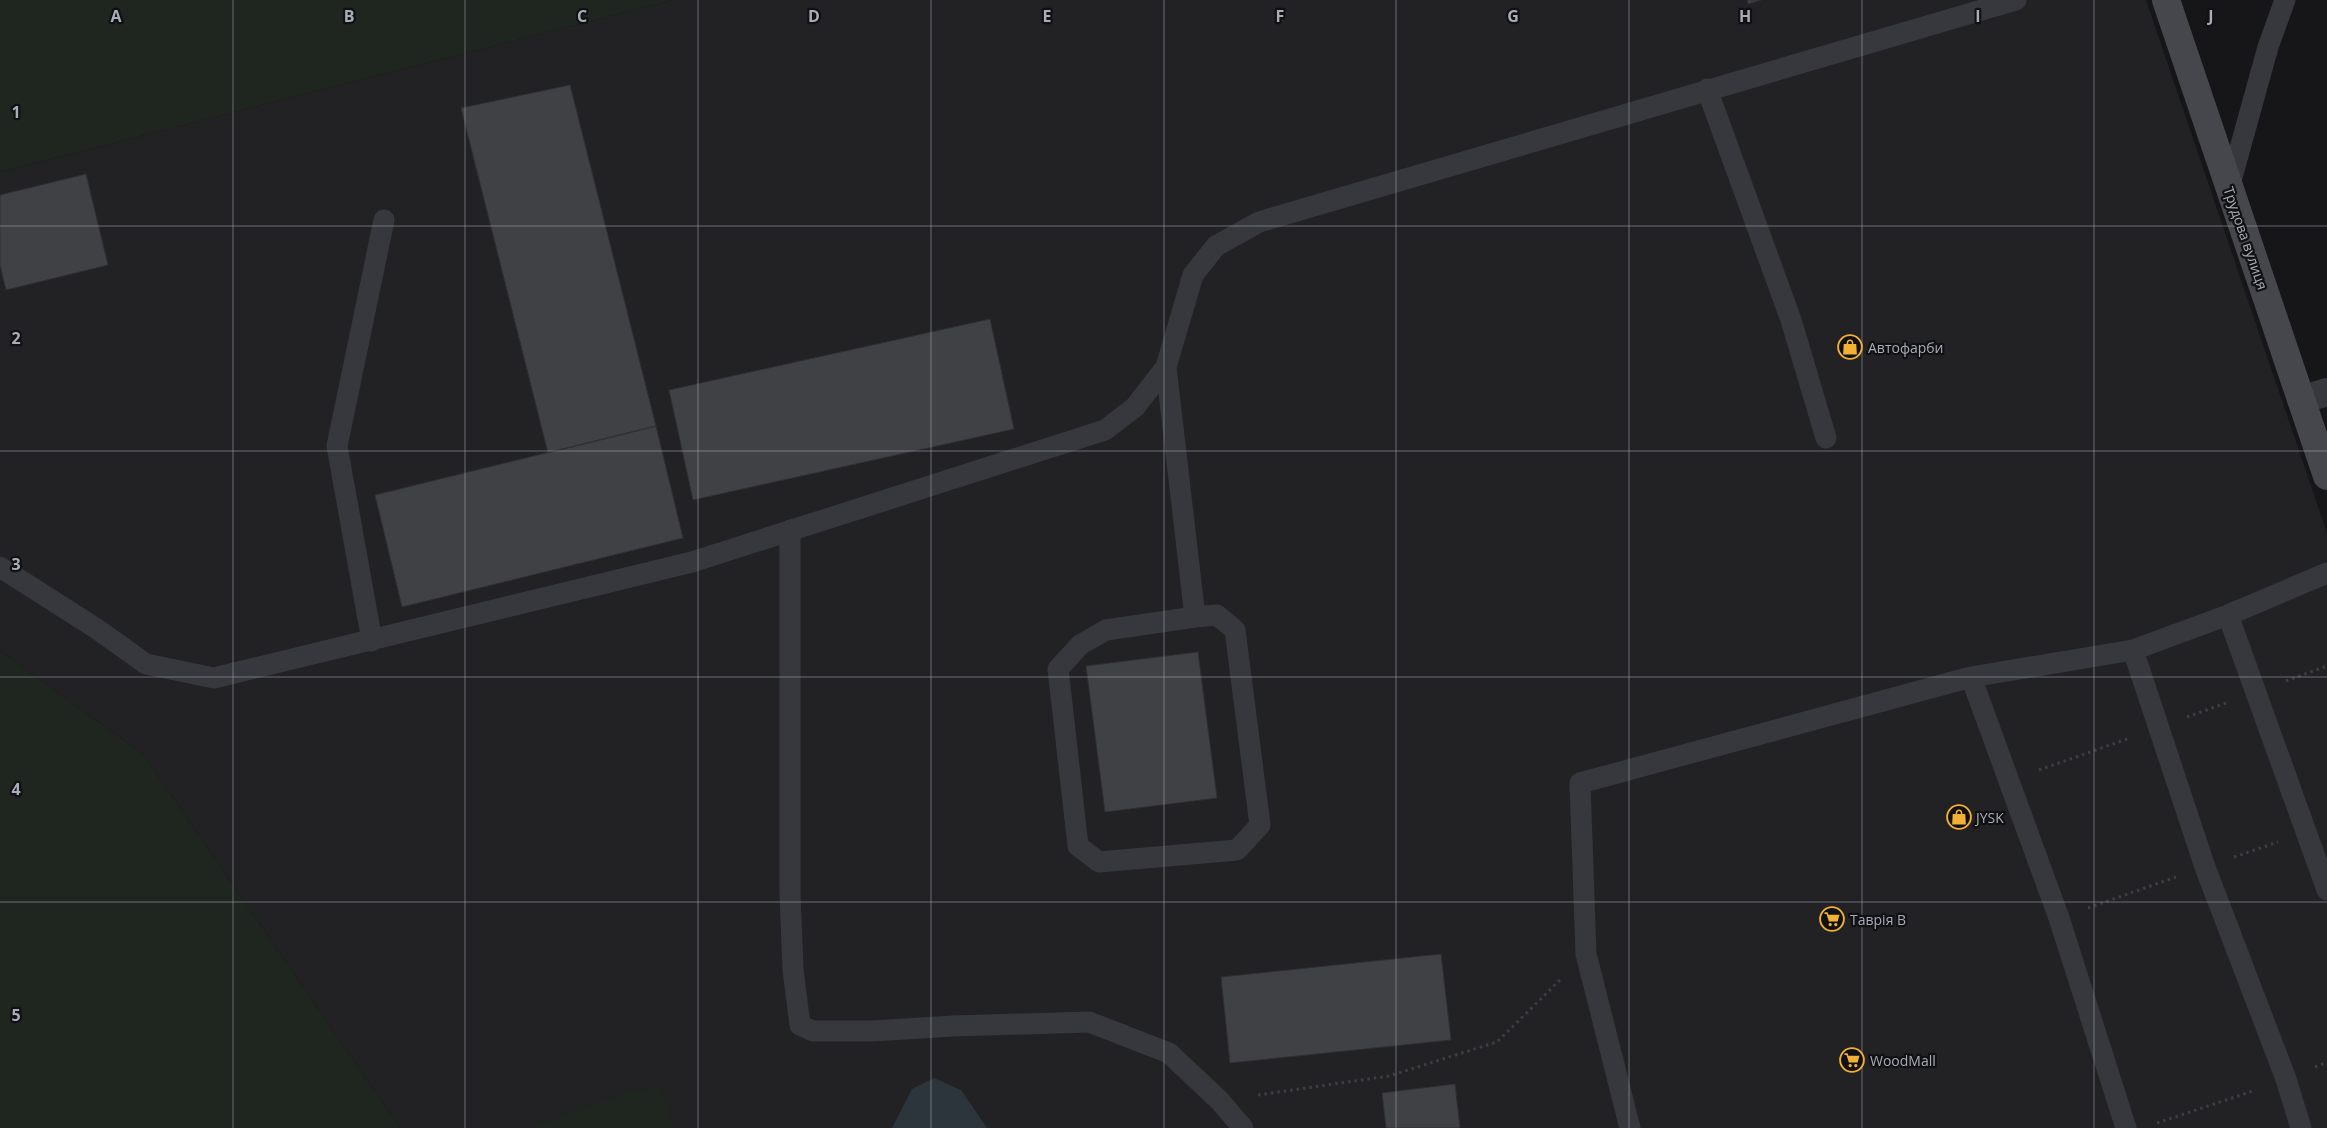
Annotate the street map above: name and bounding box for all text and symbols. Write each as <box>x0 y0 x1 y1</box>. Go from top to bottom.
text: A <box>110 5 122 27</box>
text: B <box>344 5 354 27</box>
text: C <box>577 5 587 27</box>
text: D <box>808 5 820 27</box>
text: E <box>1043 5 1052 27</box>
text: F <box>1276 5 1284 27</box>
text: G <box>1507 5 1519 27</box>
text: H <box>1739 5 1751 27</box>
text: I <box>1975 5 1981 27</box>
text: J <box>2206 5 2214 27</box>
text: 1 <box>11 101 21 123</box>
street label: Трудова вулиця <box>2219 184 2273 292</box>
text: 2 <box>11 327 21 349</box>
shop icon: Автофарби <box>1837 334 1863 360</box>
place label: Автофарби <box>1868 338 1944 357</box>
text: 3 <box>11 553 21 575</box>
text: 4 <box>11 778 21 800</box>
shop icon: JYSK <box>1946 804 1972 830</box>
place label: JYSK <box>1974 808 2004 827</box>
supermarket icon: Таврія В <box>1819 906 1845 932</box>
place label: Таврія В <box>1850 910 1906 929</box>
text: 5 <box>11 1004 21 1026</box>
supermarket icon: WoodMall <box>1839 1047 1865 1073</box>
place label: WoodMall <box>1870 1051 1936 1070</box>

